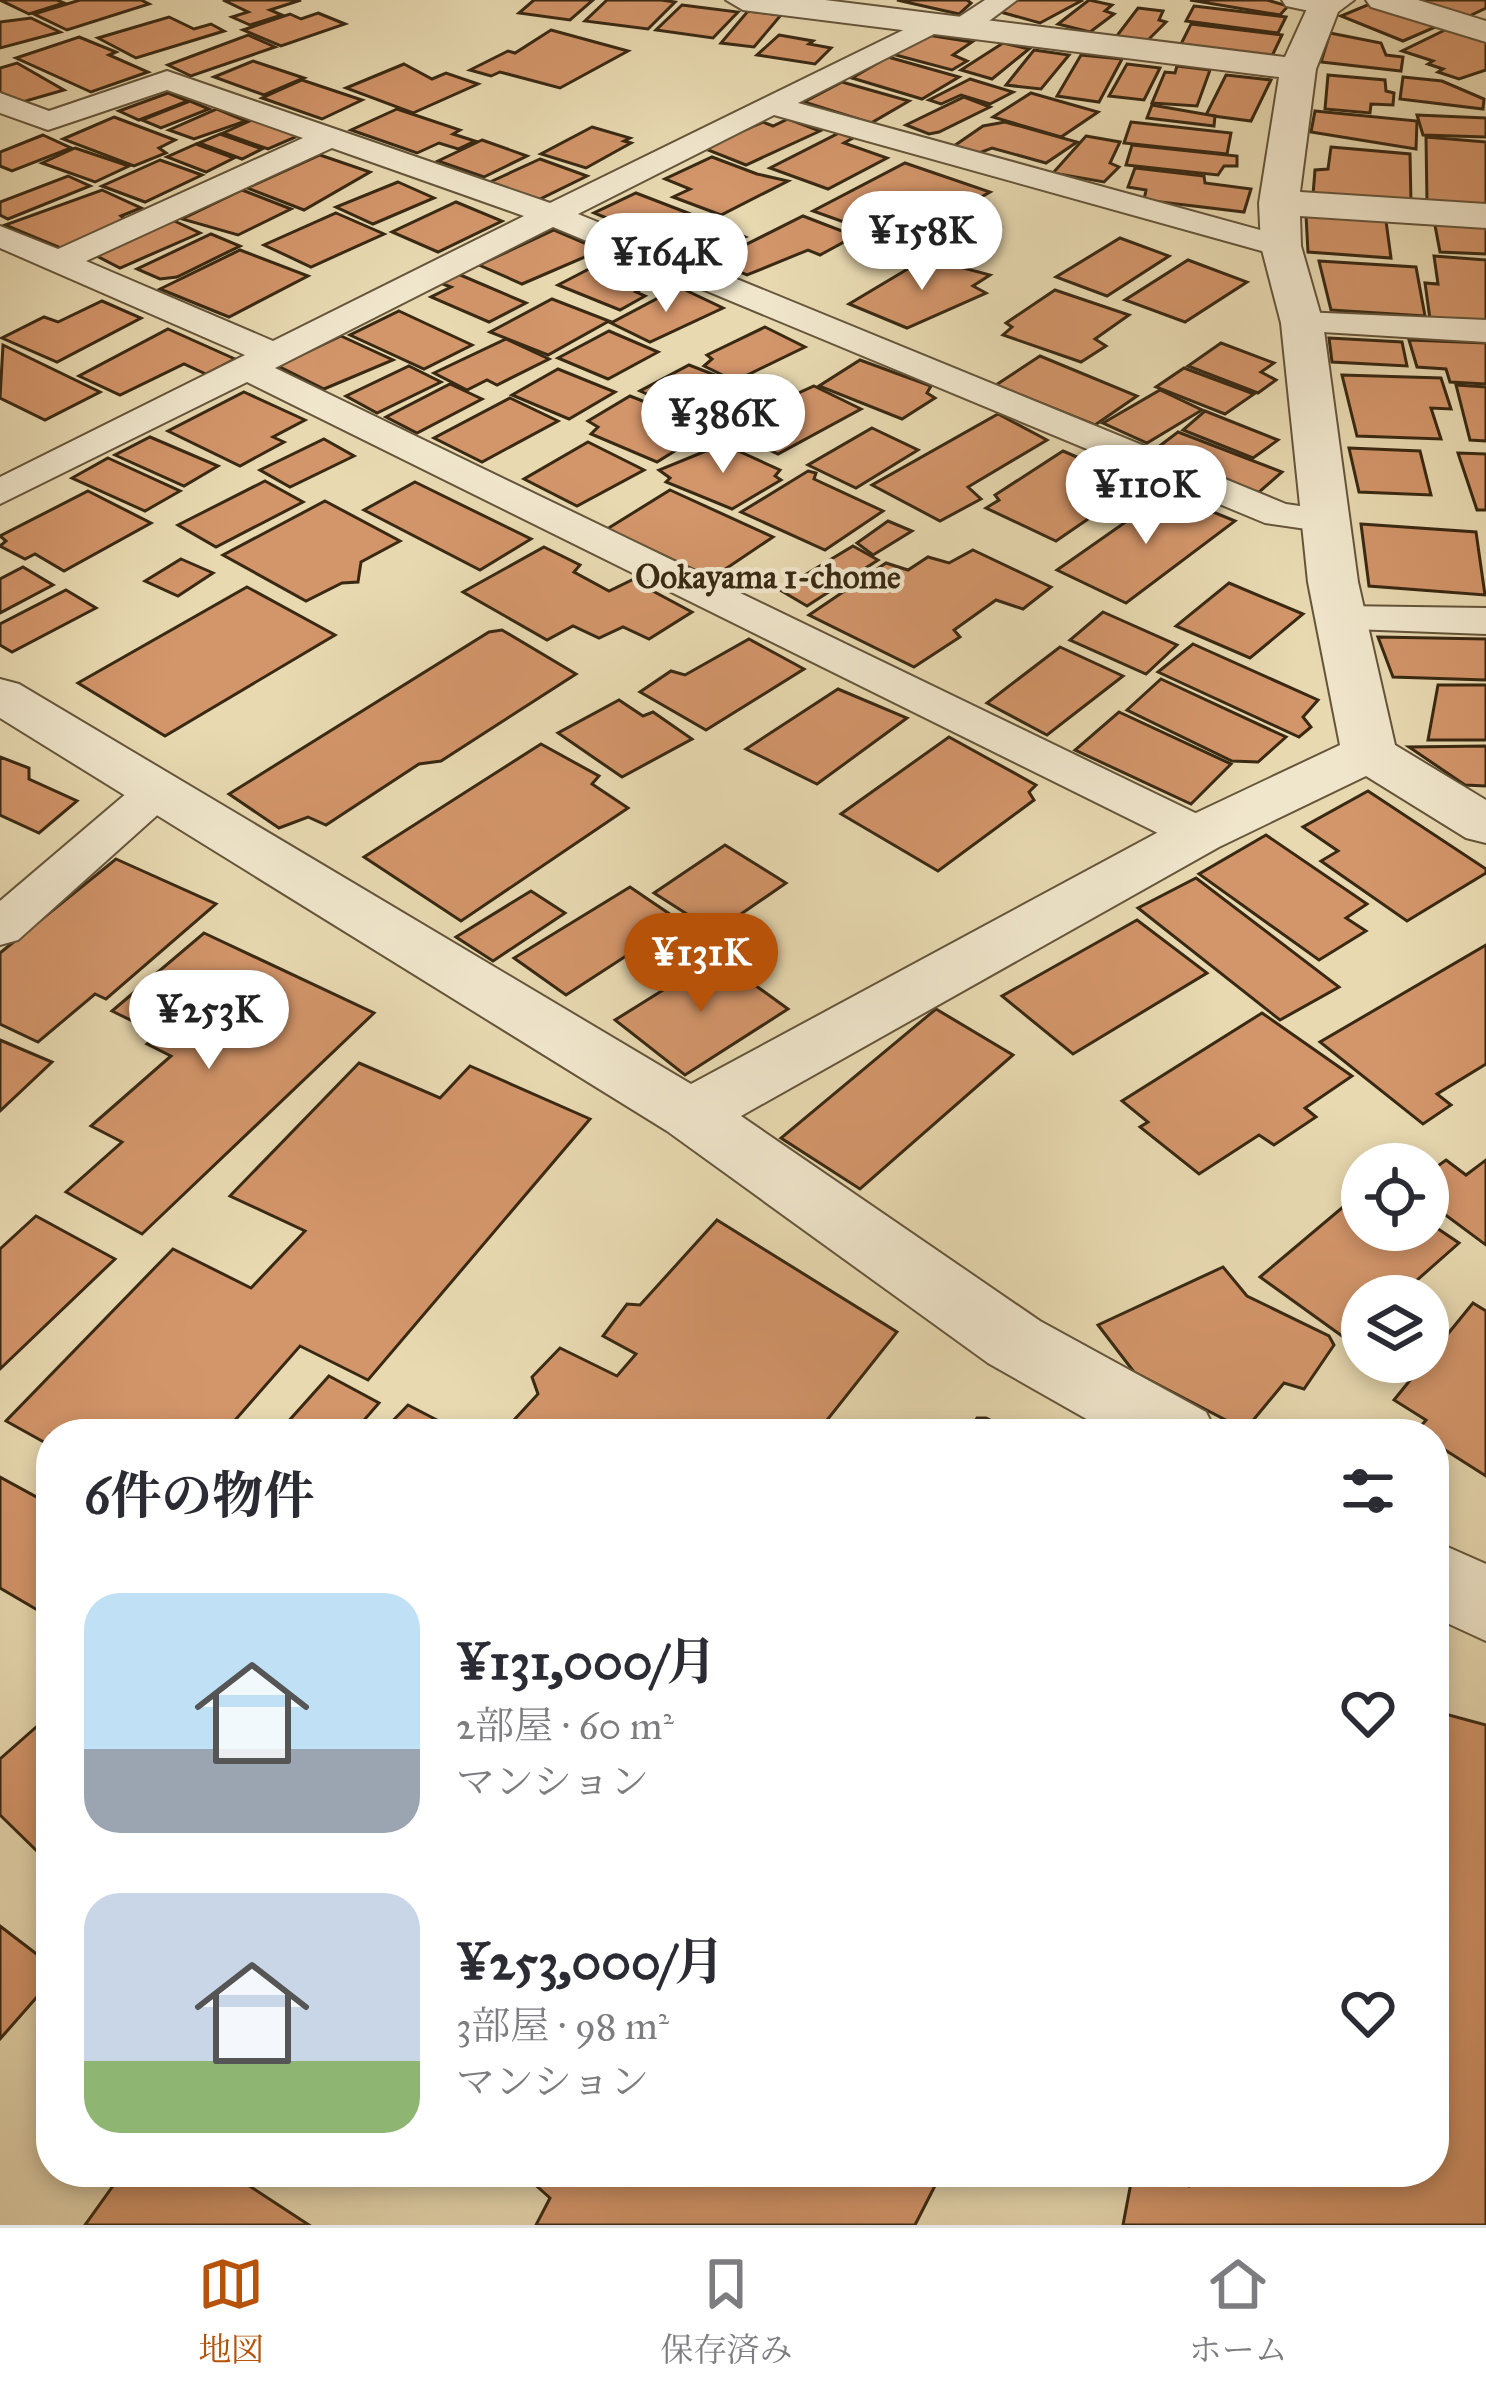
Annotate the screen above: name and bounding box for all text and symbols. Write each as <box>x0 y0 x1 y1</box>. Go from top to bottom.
pin: ¥158K <box>838 191 1006 293</box>
text: ¥158K <box>868 206 976 254</box>
pin: ¥164K <box>582 213 750 315</box>
text: ¥164K <box>611 228 721 276</box>
pin: ¥386K <box>639 374 807 476</box>
text: ¥386K <box>668 389 778 437</box>
pin: ¥110K <box>1062 445 1230 547</box>
text: ¥110K <box>1093 460 1199 508</box>
district label: Ookayama 1-chome <box>635 557 901 597</box>
pin: ¥131K <box>617 913 785 1015</box>
text: ¥131K <box>651 928 751 976</box>
pin: ¥253K <box>125 970 293 1072</box>
text: ¥253K <box>156 985 262 1033</box>
map controls <box>1341 1143 1449 1383</box>
button: locate <box>1341 1143 1449 1251</box>
button: layers <box>1341 1275 1449 1383</box>
icon: filters <box>1335 1458 1401 1524</box>
text: 6件の物件 <box>84 1465 314 1527</box>
text: ¥131,000/月 <box>456 1631 717 1693</box>
icon: home <box>180 1641 324 1785</box>
icon: heart <box>1335 1680 1401 1746</box>
text: 2部屋 · 60 m² <box>456 1702 674 1750</box>
text: マンション <box>456 1758 649 1806</box>
text: ¥253,000/月 <box>456 1931 725 1993</box>
icon: home <box>180 1941 324 2085</box>
icon: heart <box>1335 1980 1401 2046</box>
text: 3部屋 · 98 m² <box>456 2002 669 2050</box>
text: マンション <box>456 2058 649 2106</box>
tab: 地図 <box>198 2251 264 2370</box>
tab: 保存済み <box>660 2251 792 2370</box>
tab: ホーム <box>1189 2251 1288 2370</box>

